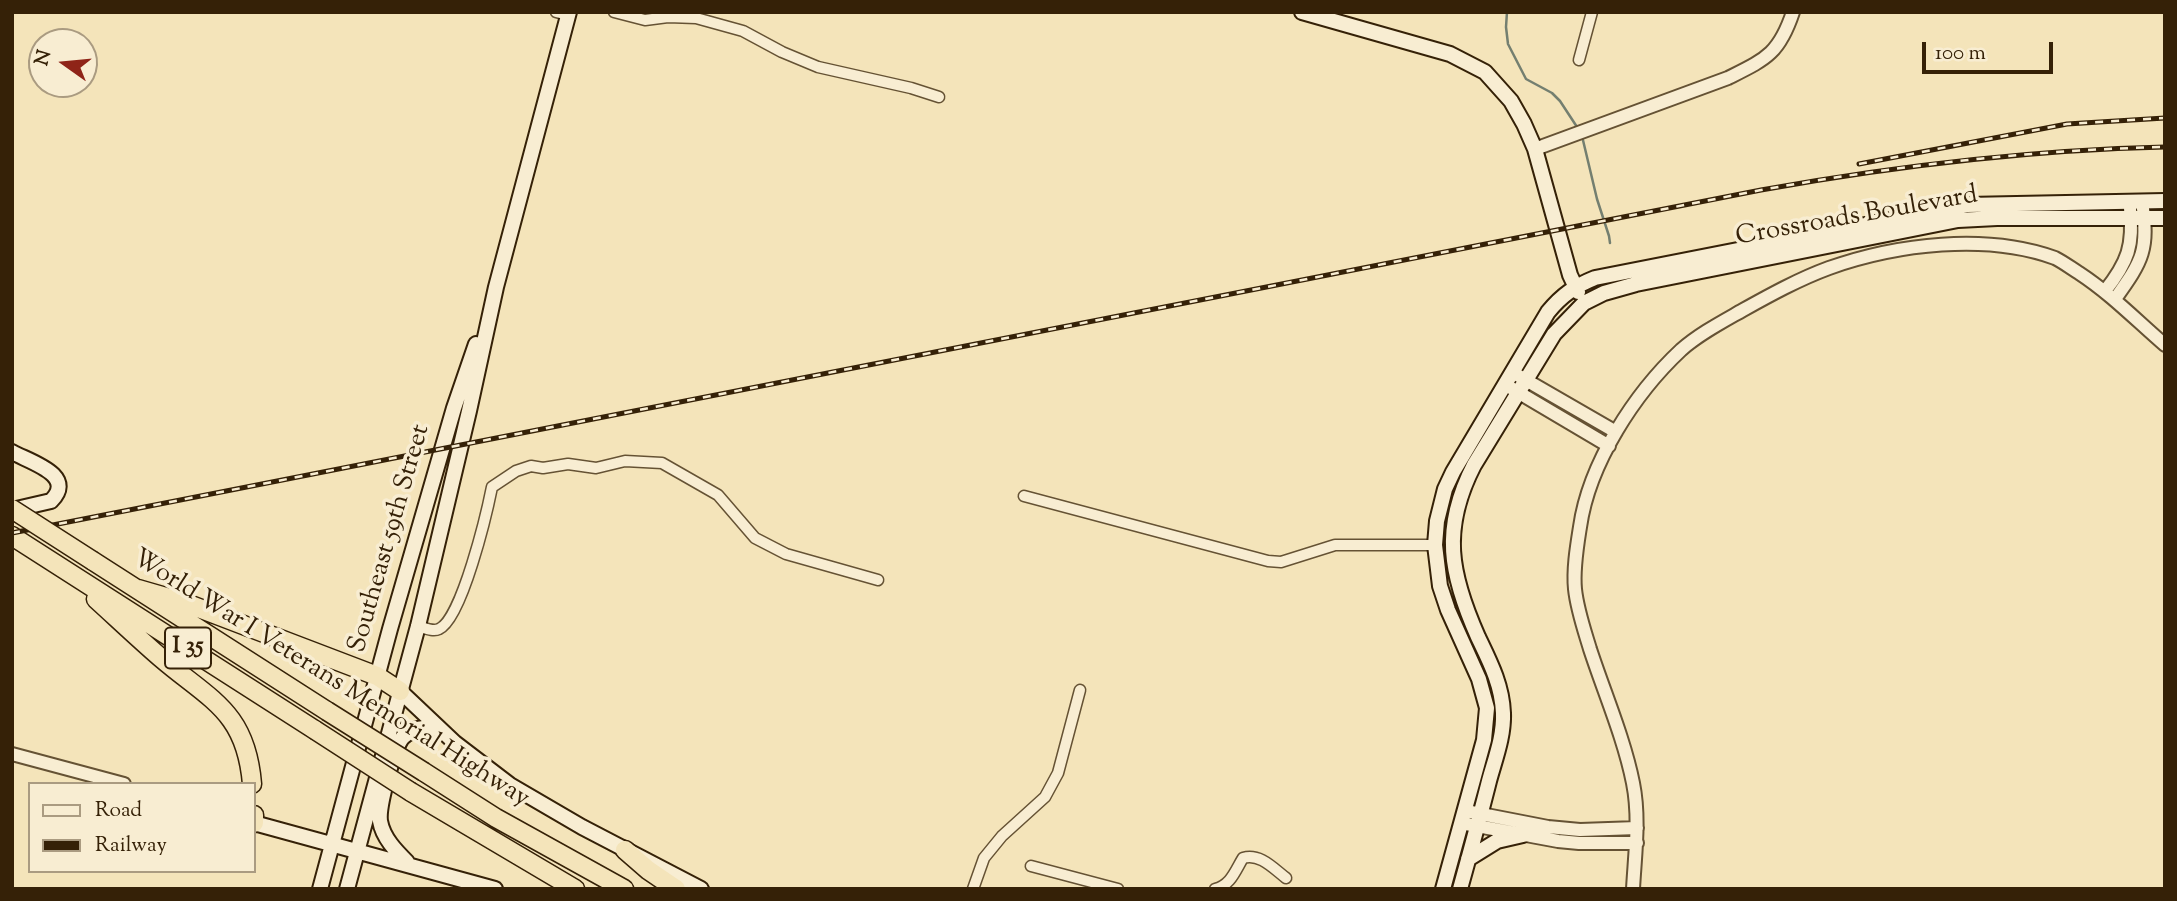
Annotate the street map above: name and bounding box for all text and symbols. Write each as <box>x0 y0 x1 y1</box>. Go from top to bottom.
north arrow <box>28 28 98 98</box>
scale bar <box>1925 28 2056 72</box>
text: 100 m <box>1935 39 1986 69</box>
text: N <box>29 47 59 69</box>
street label: Crossroads Boulevard <box>1734 181 1980 255</box>
street label: Southeast 59th Street <box>344 421 438 657</box>
street label: World War I Veterans Memorial Highway <box>126 544 534 816</box>
road number: I 35 <box>165 628 211 668</box>
legend <box>28 782 256 873</box>
text: Road <box>95 796 142 826</box>
text: Railway <box>95 831 167 861</box>

